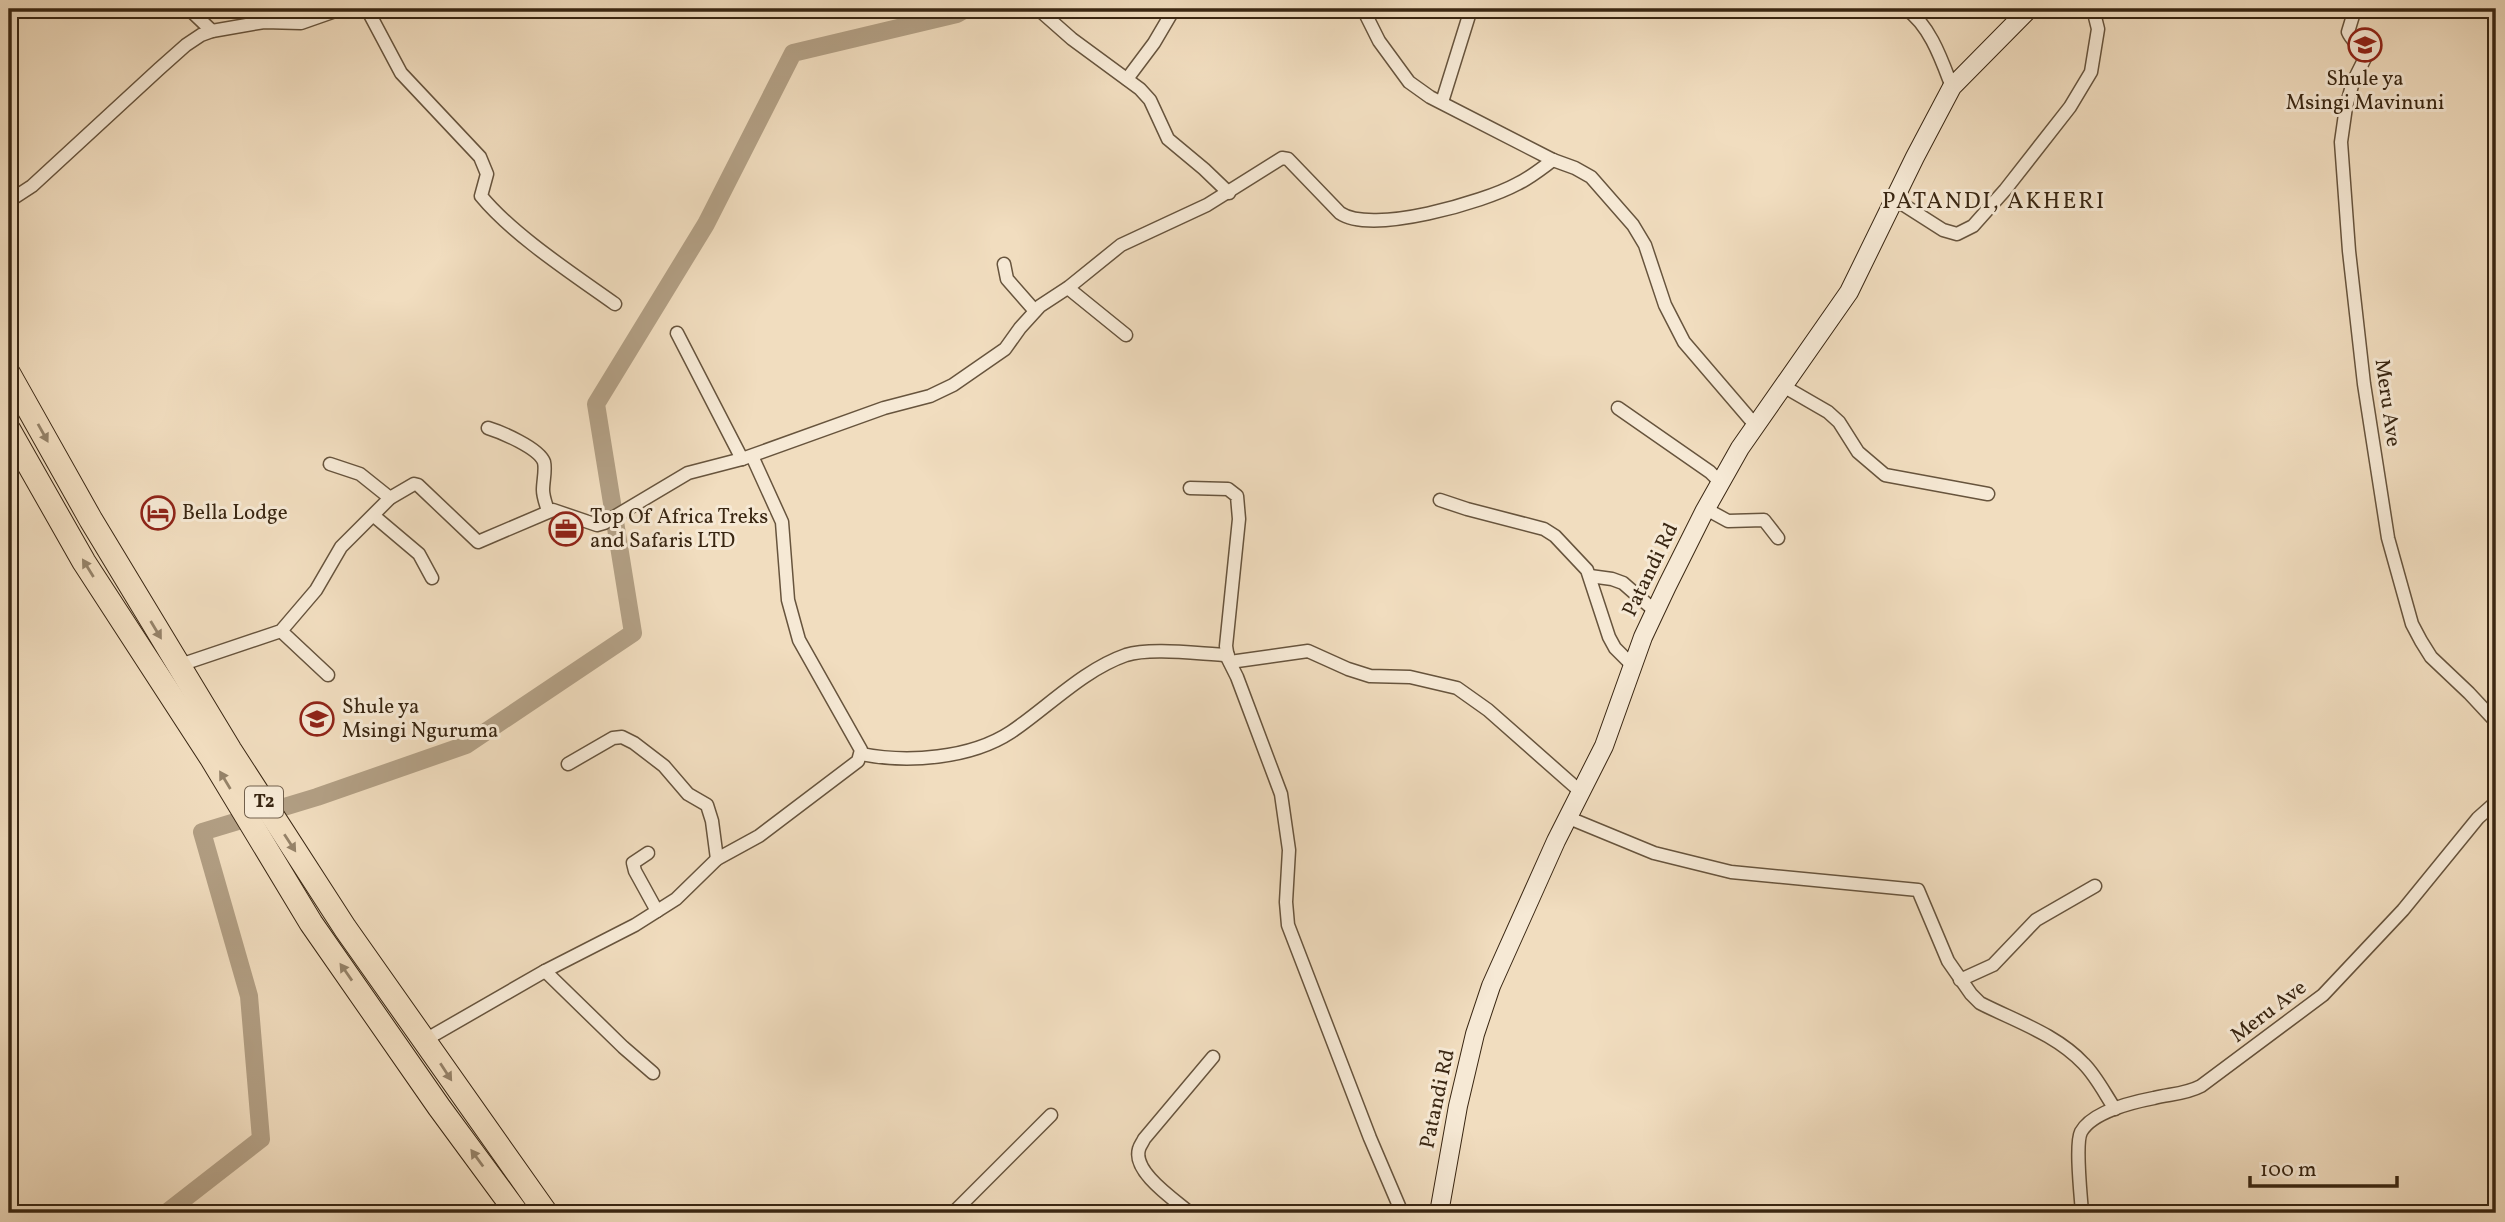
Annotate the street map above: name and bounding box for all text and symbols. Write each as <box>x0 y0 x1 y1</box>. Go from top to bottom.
school or university icon: Shule ya Msingi Mavinuni <box>2346 26 2384 64</box>
place label: Shule ya Msingi Mavinuni <box>2286 65 2444 118</box>
district label: PATANDI, AKHERI <box>1882 186 2106 218</box>
street label: Meru Ave <box>2366 357 2408 449</box>
one-way arrow <box>37 423 49 443</box>
hotel icon: Bella Lodge <box>139 494 177 532</box>
place label: Bella Lodge <box>182 499 288 528</box>
place label: Top Of Africa Treks and Safaris LTD <box>590 503 768 556</box>
office icon: Top Of Africa Treks and Safaris LTD <box>547 510 585 548</box>
street label: Patandi Rd <box>1616 518 1686 622</box>
one-way arrow <box>82 558 95 578</box>
one-way arrow <box>150 621 162 640</box>
place label: Shule ya Msingi Nguruma <box>342 693 499 746</box>
school or university icon: Shule ya Msingi Nguruma <box>298 700 336 738</box>
one-way arrow <box>218 770 231 789</box>
road number: T2 <box>245 786 283 818</box>
one-way arrow <box>284 834 297 853</box>
one-way arrow <box>339 963 353 981</box>
street label: Meru Ave <box>2225 974 2313 1050</box>
street label: Patandi Rd <box>1413 1047 1463 1151</box>
one-way arrow <box>439 1063 453 1081</box>
scale bar <box>2250 1145 2396 1189</box>
one-way arrow <box>470 1149 484 1167</box>
text: 100 m <box>2260 1156 2317 1185</box>

